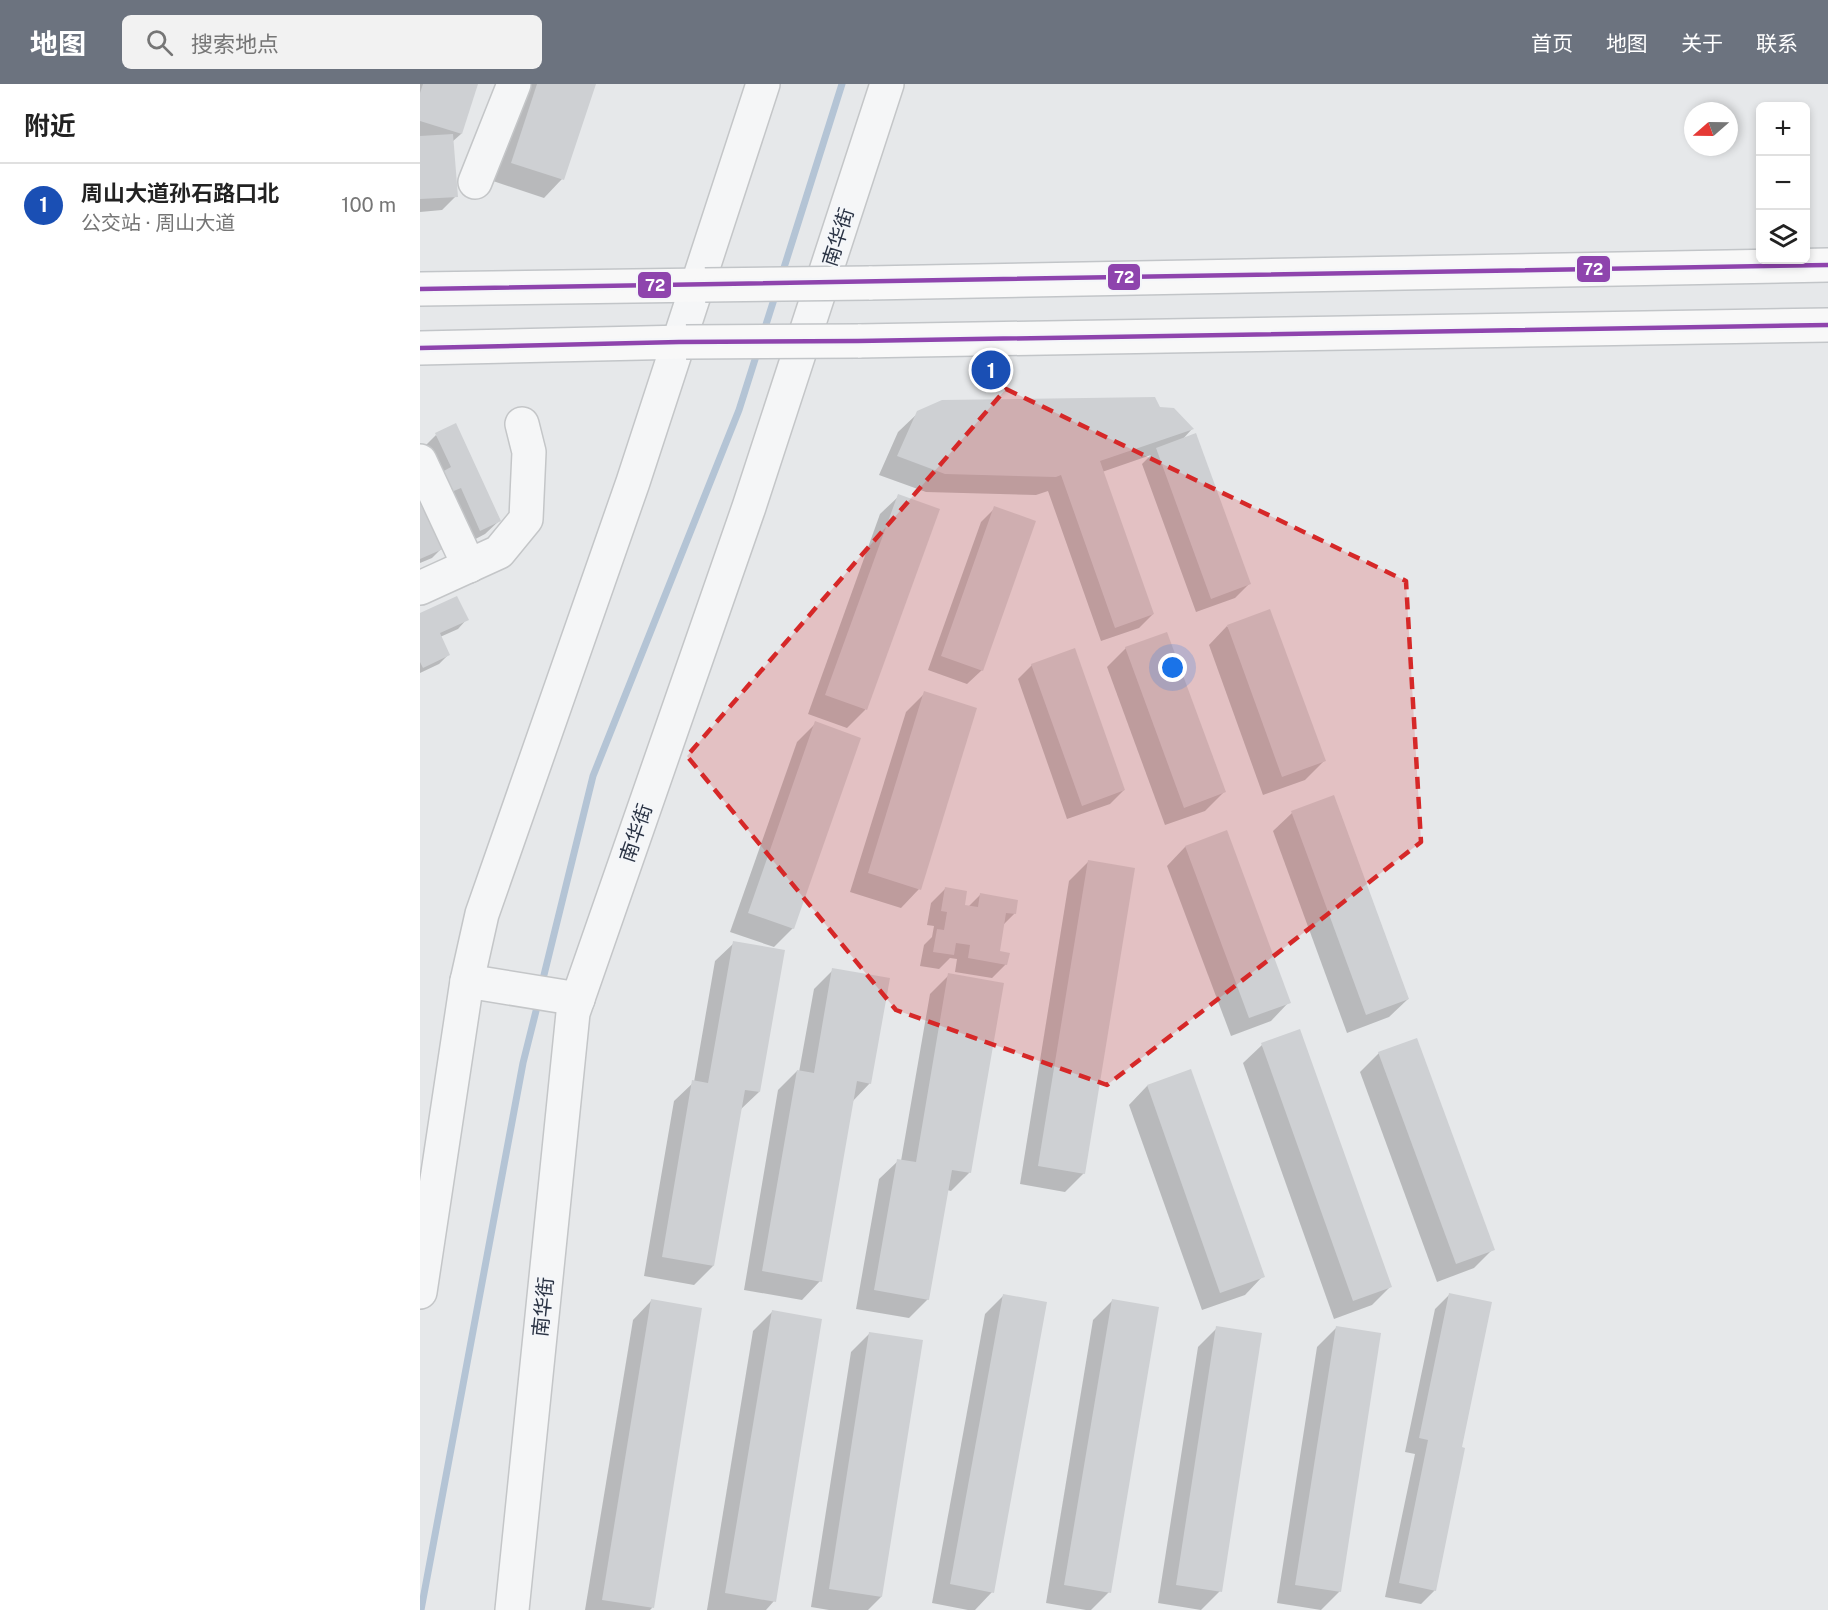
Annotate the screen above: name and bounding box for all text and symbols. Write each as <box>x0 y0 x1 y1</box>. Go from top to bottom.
search box <box>122 15 542 69</box>
icon: search <box>143 26 176 59</box>
text: 地图 <box>30 27 86 60</box>
text: 搜索地点 <box>191 31 279 57</box>
text: 首页 <box>1531 31 1573 56</box>
text: 地图 <box>1606 31 1648 56</box>
text: 关于 <box>1681 31 1723 56</box>
text: 联系 <box>1756 31 1798 56</box>
north arrow <box>1684 102 1738 156</box>
map controls <box>1756 102 1810 264</box>
button: + <box>1756 102 1810 156</box>
text: 附近 <box>24 110 76 141</box>
button: − <box>1756 156 1810 210</box>
text: 周山大道孙石路口北 <box>81 180 279 206</box>
text: 1 <box>39 193 48 217</box>
text: 100 m <box>341 193 396 217</box>
street label: 南华街 <box>817 205 859 269</box>
button: layers <box>1756 210 1810 264</box>
text: 公交站 · 周山大道 <box>81 211 235 235</box>
line badge: 72 <box>1576 255 1611 283</box>
text: 72 <box>1583 260 1603 279</box>
line badge: 72 <box>1107 263 1141 291</box>
text: 72 <box>1114 268 1134 287</box>
line badge: 72 <box>637 271 672 299</box>
text: 72 <box>645 276 665 295</box>
pin: 1 <box>972 348 1010 392</box>
your location <box>1158 653 1187 682</box>
street label: 南华街 <box>615 801 657 865</box>
street label: 南华街 <box>528 1276 558 1338</box>

